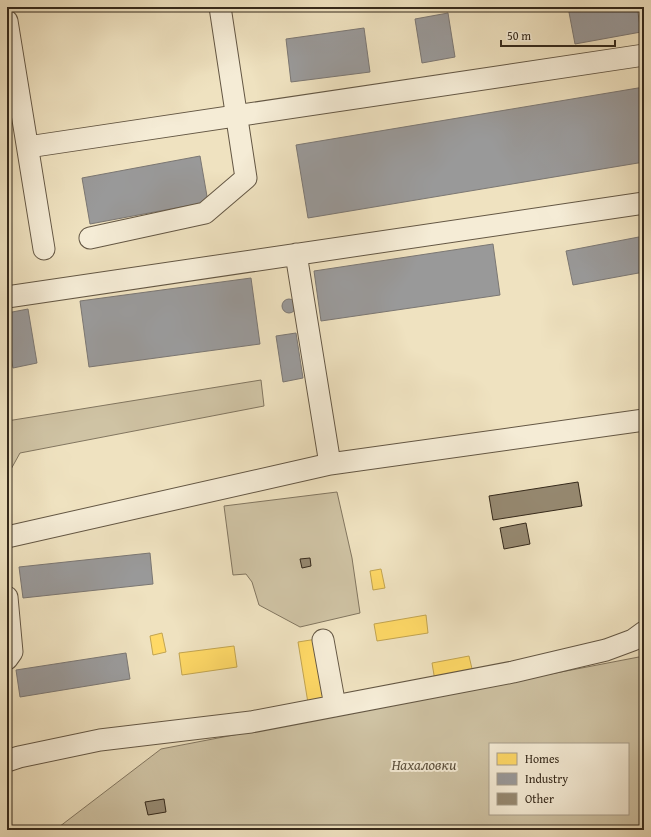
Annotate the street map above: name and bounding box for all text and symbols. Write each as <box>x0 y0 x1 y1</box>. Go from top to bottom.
scale bar <box>501 22 615 48</box>
text: 50 m <box>507 27 531 44</box>
legend <box>489 743 629 815</box>
text: Homes <box>525 750 560 767</box>
park label: Нахаловки <box>391 754 457 775</box>
text: Industry <box>525 770 568 787</box>
text: Other <box>525 790 554 807</box>

